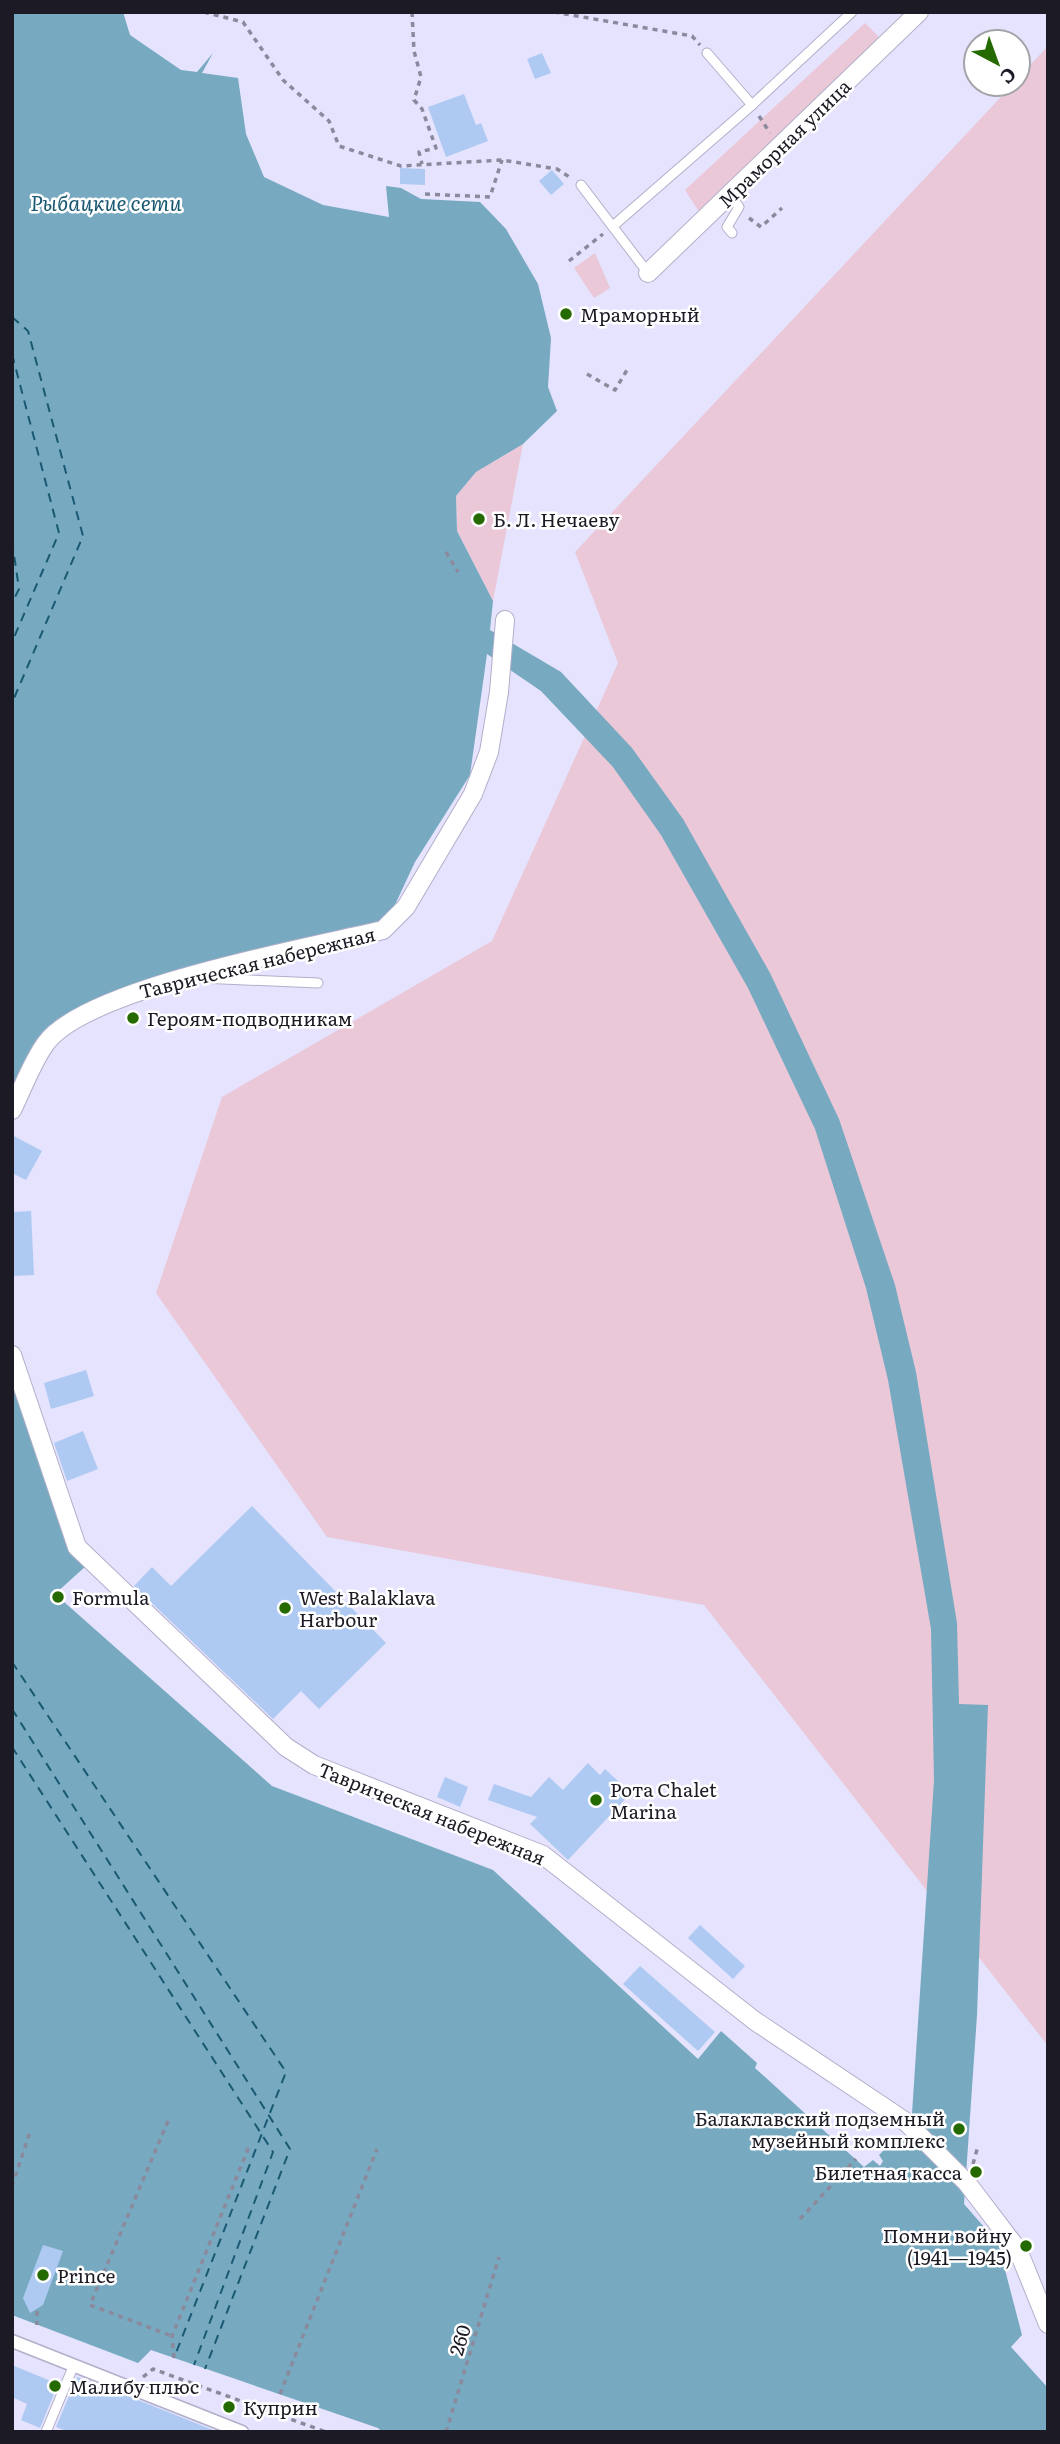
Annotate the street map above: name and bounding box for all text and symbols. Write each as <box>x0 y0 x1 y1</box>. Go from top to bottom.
north arrow <box>962 28 1032 98</box>
text: С <box>995 62 1023 92</box>
street label: Мраморная улица <box>711 72 857 214</box>
water label: Рыбацкие сети <box>30 186 182 217</box>
place label: Мраморный <box>580 300 700 328</box>
marker: Мраморный <box>558 306 574 322</box>
place label: Б. Л. Нечаеву <box>493 505 620 533</box>
marker: Б. Л. Нечаеву <box>471 511 487 527</box>
street label: Таврическая набережная <box>136 919 378 1005</box>
place label: Героям-подводникам <box>147 1004 352 1032</box>
marker: Героям-подводникам <box>125 1010 141 1026</box>
place label: Formula <box>72 1583 150 1611</box>
place label: West Balaklava Harbour <box>299 1583 436 1633</box>
marker: Formula <box>50 1589 66 1605</box>
marker: West Balaklava Harbour <box>277 1600 293 1616</box>
street label: Таврическая набережная <box>314 1755 550 1871</box>
place label: Рота Chalet Marina <box>610 1775 717 1825</box>
marker: Рота Chalet Marina <box>588 1792 604 1808</box>
place label: Балаклавский подземный музейный комплекс <box>695 2104 945 2154</box>
marker: Балаклавский подземный музейный комплекс <box>951 2121 967 2137</box>
place label: Билетная касса <box>815 2158 963 2186</box>
marker: Билетная касса <box>968 2164 984 2180</box>
place label: Помни войну (1941—1945) <box>883 2221 1012 2271</box>
marker: Помни войну (1941—1945) <box>1018 2238 1034 2254</box>
place label: Prince <box>57 2261 116 2289</box>
marker: Prince <box>35 2267 51 2283</box>
street label: 260 <box>441 2321 477 2359</box>
place label: Малибу плюс <box>69 2372 199 2400</box>
marker: Малибу плюс <box>47 2378 63 2394</box>
place label: Куприн <box>243 2393 318 2421</box>
marker: Куприн <box>221 2399 237 2415</box>

